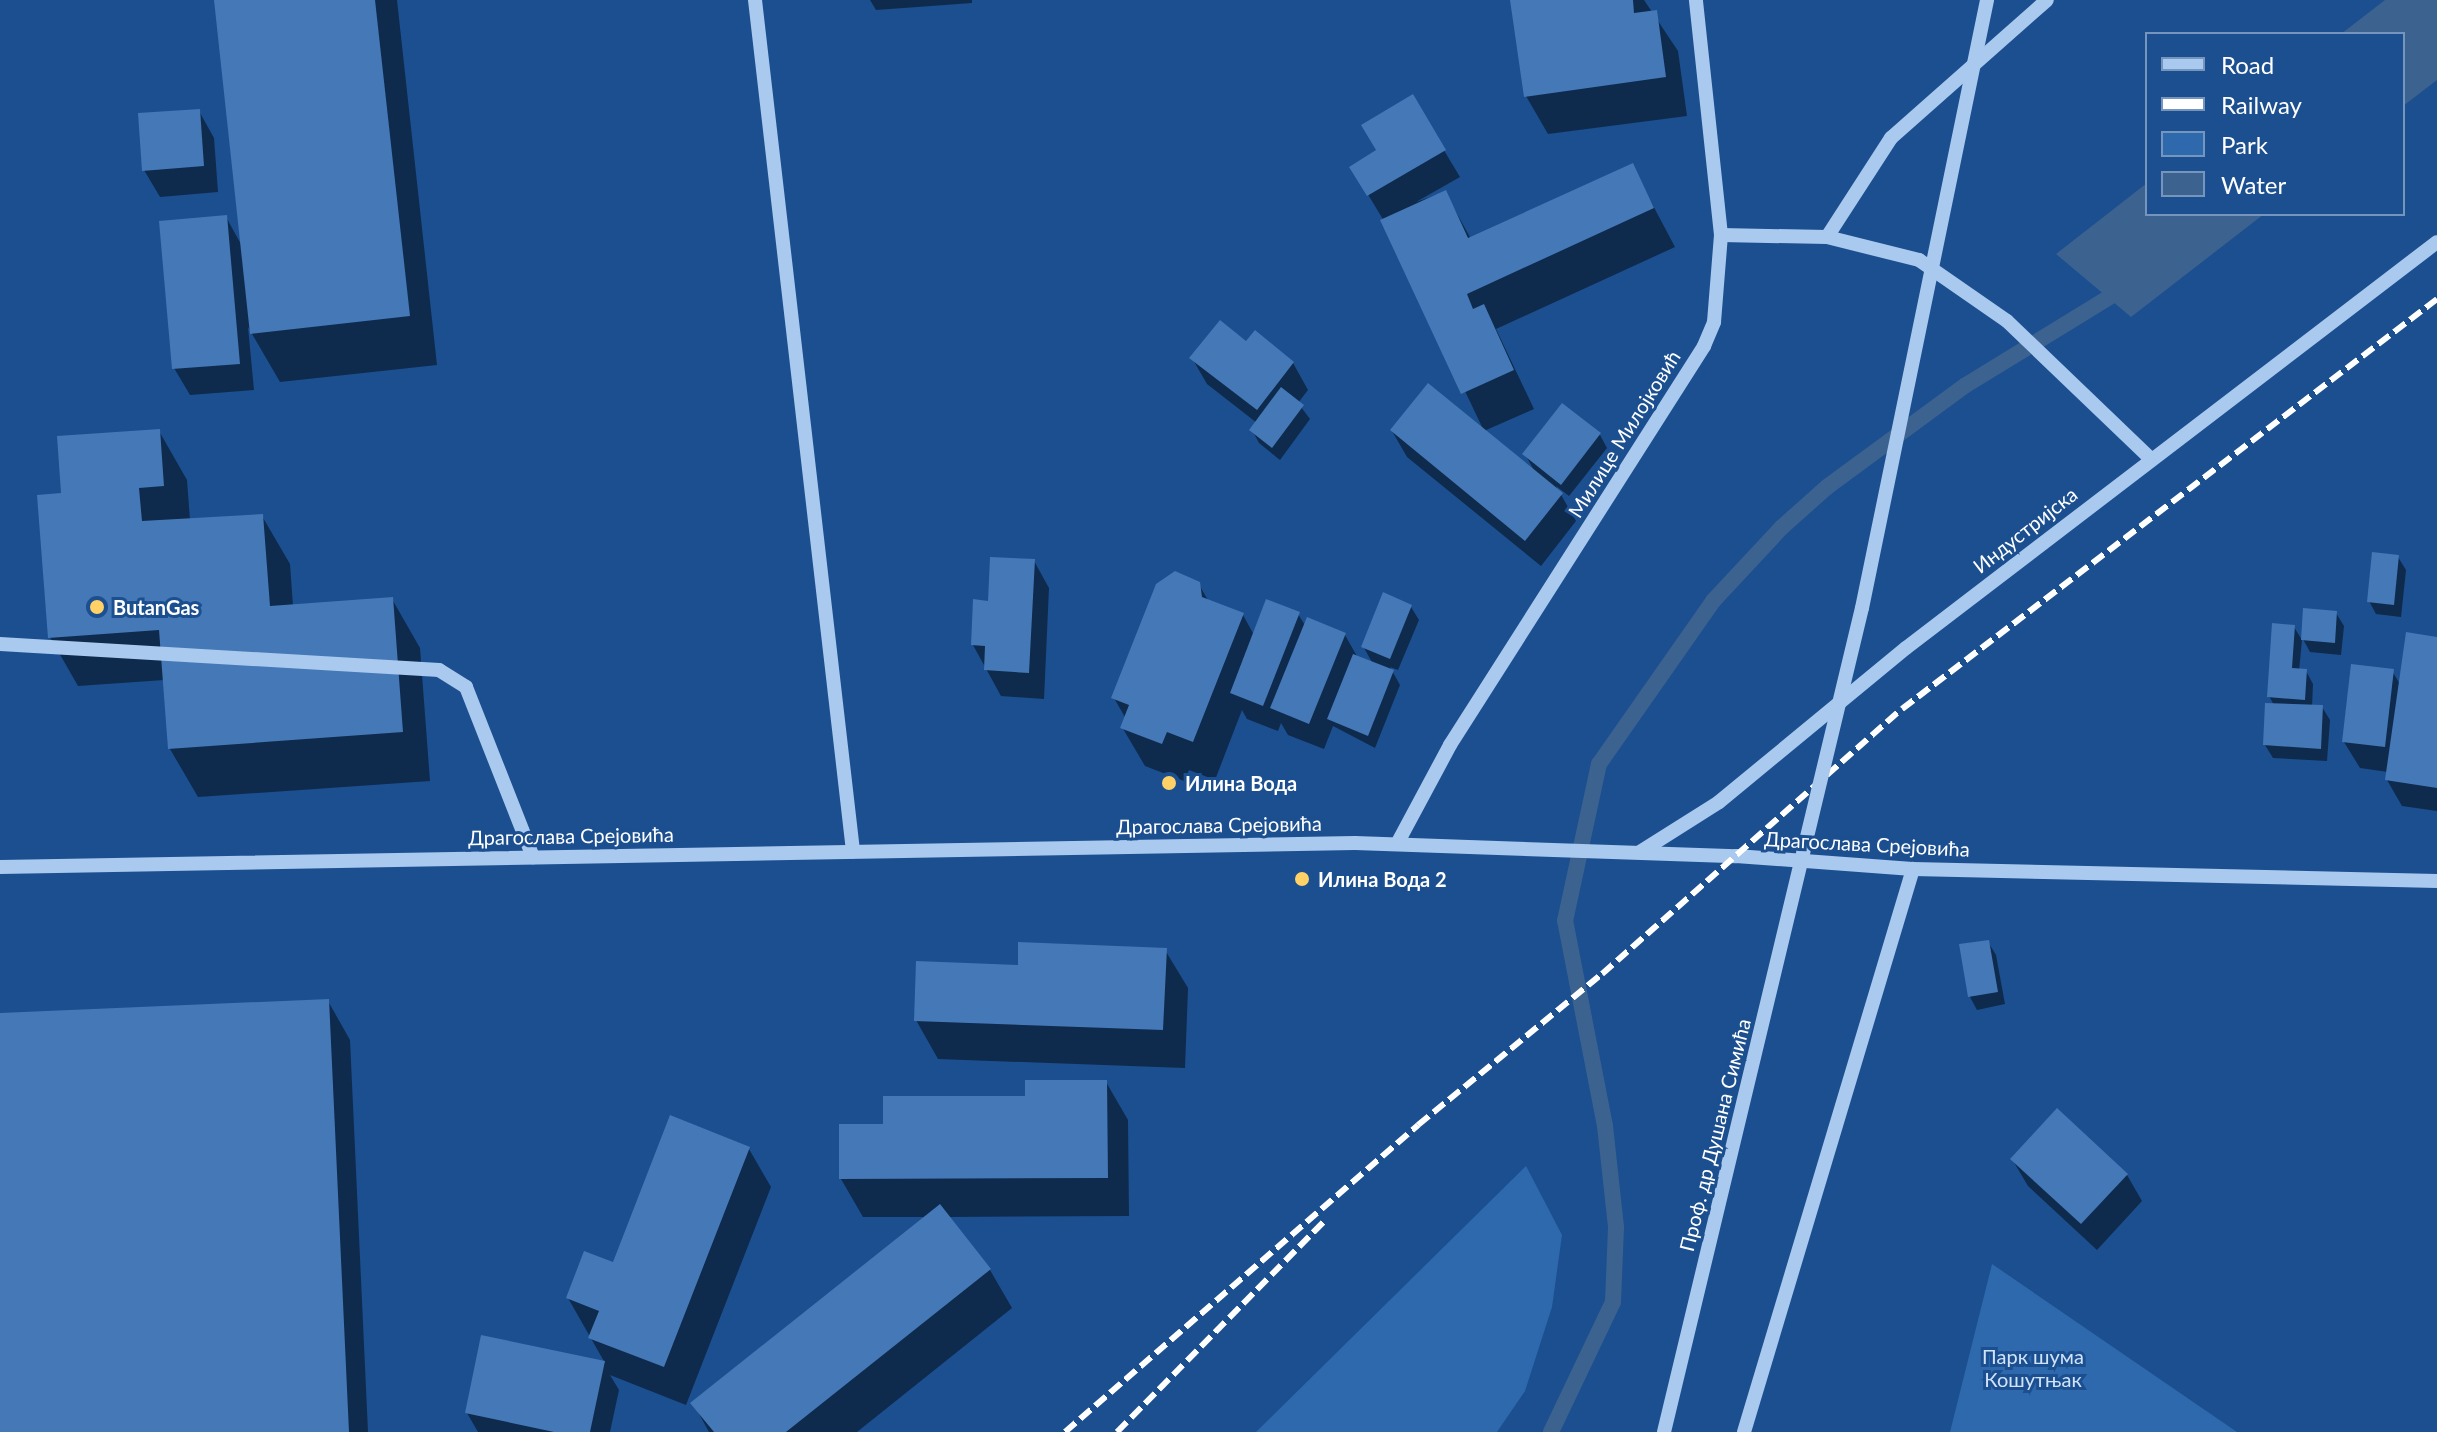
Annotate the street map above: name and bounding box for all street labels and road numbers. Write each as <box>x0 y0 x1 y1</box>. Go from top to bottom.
street label: Милице Милојковић <box>1563 346 1685 522</box>
street label: Индустријска <box>1968 482 2082 578</box>
street label: Драгослава Срејовића <box>1116 811 1322 839</box>
street label: Драгослава Срејовића <box>468 822 674 850</box>
street label: Драгослава Срејовића <box>1764 827 1970 861</box>
street label: Проф. др Душана Симића <box>1674 1016 1756 1254</box>

